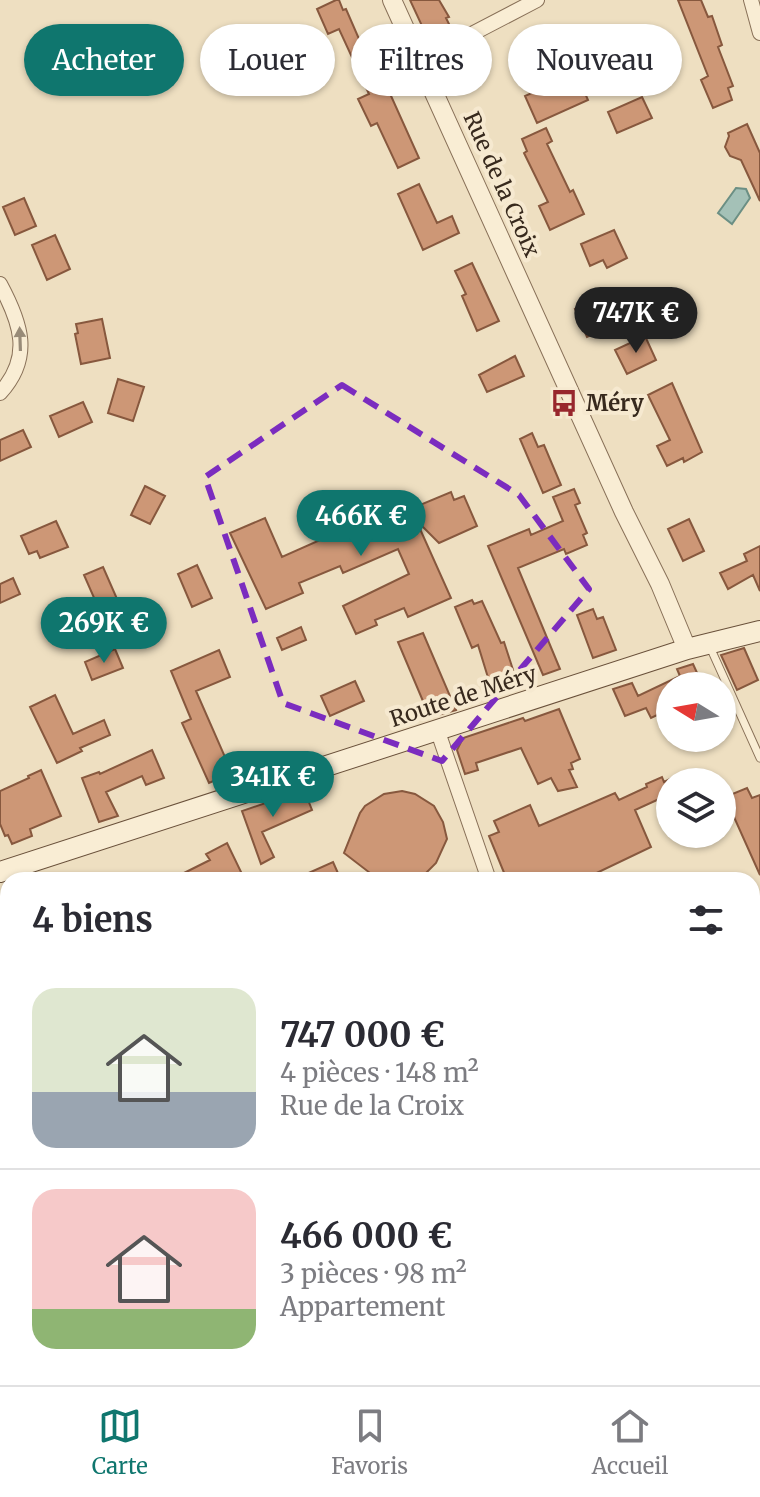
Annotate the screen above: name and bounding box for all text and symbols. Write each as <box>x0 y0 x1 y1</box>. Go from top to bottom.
chip: Acheter <box>24 24 184 96</box>
chip: Louer <box>200 24 335 96</box>
chip: Filtres <box>351 24 492 96</box>
chip: Nouveau <box>508 24 682 96</box>
street label: Rue de la Croix <box>458 107 546 261</box>
pin: 747K € <box>571 287 701 355</box>
text: 747K € <box>592 296 680 329</box>
one-way arrow <box>13 326 26 352</box>
bus stop icon: Méry <box>549 388 579 418</box>
place label: Méry <box>586 389 645 417</box>
pin: 466K € <box>296 490 426 558</box>
text: 466K € <box>315 499 407 532</box>
pin: 269K € <box>39 597 169 665</box>
text: 269K € <box>59 606 149 639</box>
street label: Route de Méry <box>386 659 540 733</box>
north arrow <box>656 672 736 752</box>
map controls <box>656 672 736 848</box>
pin: 341K € <box>208 751 338 819</box>
text: 341K € <box>230 760 316 793</box>
button: layers <box>656 768 736 848</box>
icon: filters <box>684 898 728 942</box>
text: 4 biens <box>32 899 153 941</box>
text: 747 000 € <box>280 1014 445 1056</box>
icon: home <box>96 1020 192 1116</box>
text: 4 pièces · 148 m² <box>280 1056 479 1089</box>
text: Rue de la Croix <box>280 1089 464 1122</box>
text: 466 000 € <box>280 1215 452 1257</box>
icon: home <box>96 1221 192 1317</box>
text: 3 pièces · 98 m² <box>280 1257 467 1290</box>
text: Appartement <box>280 1290 445 1323</box>
tab: Carte <box>92 1404 148 1480</box>
tab: Favoris <box>331 1404 408 1480</box>
tab: Accueil <box>592 1404 668 1480</box>

